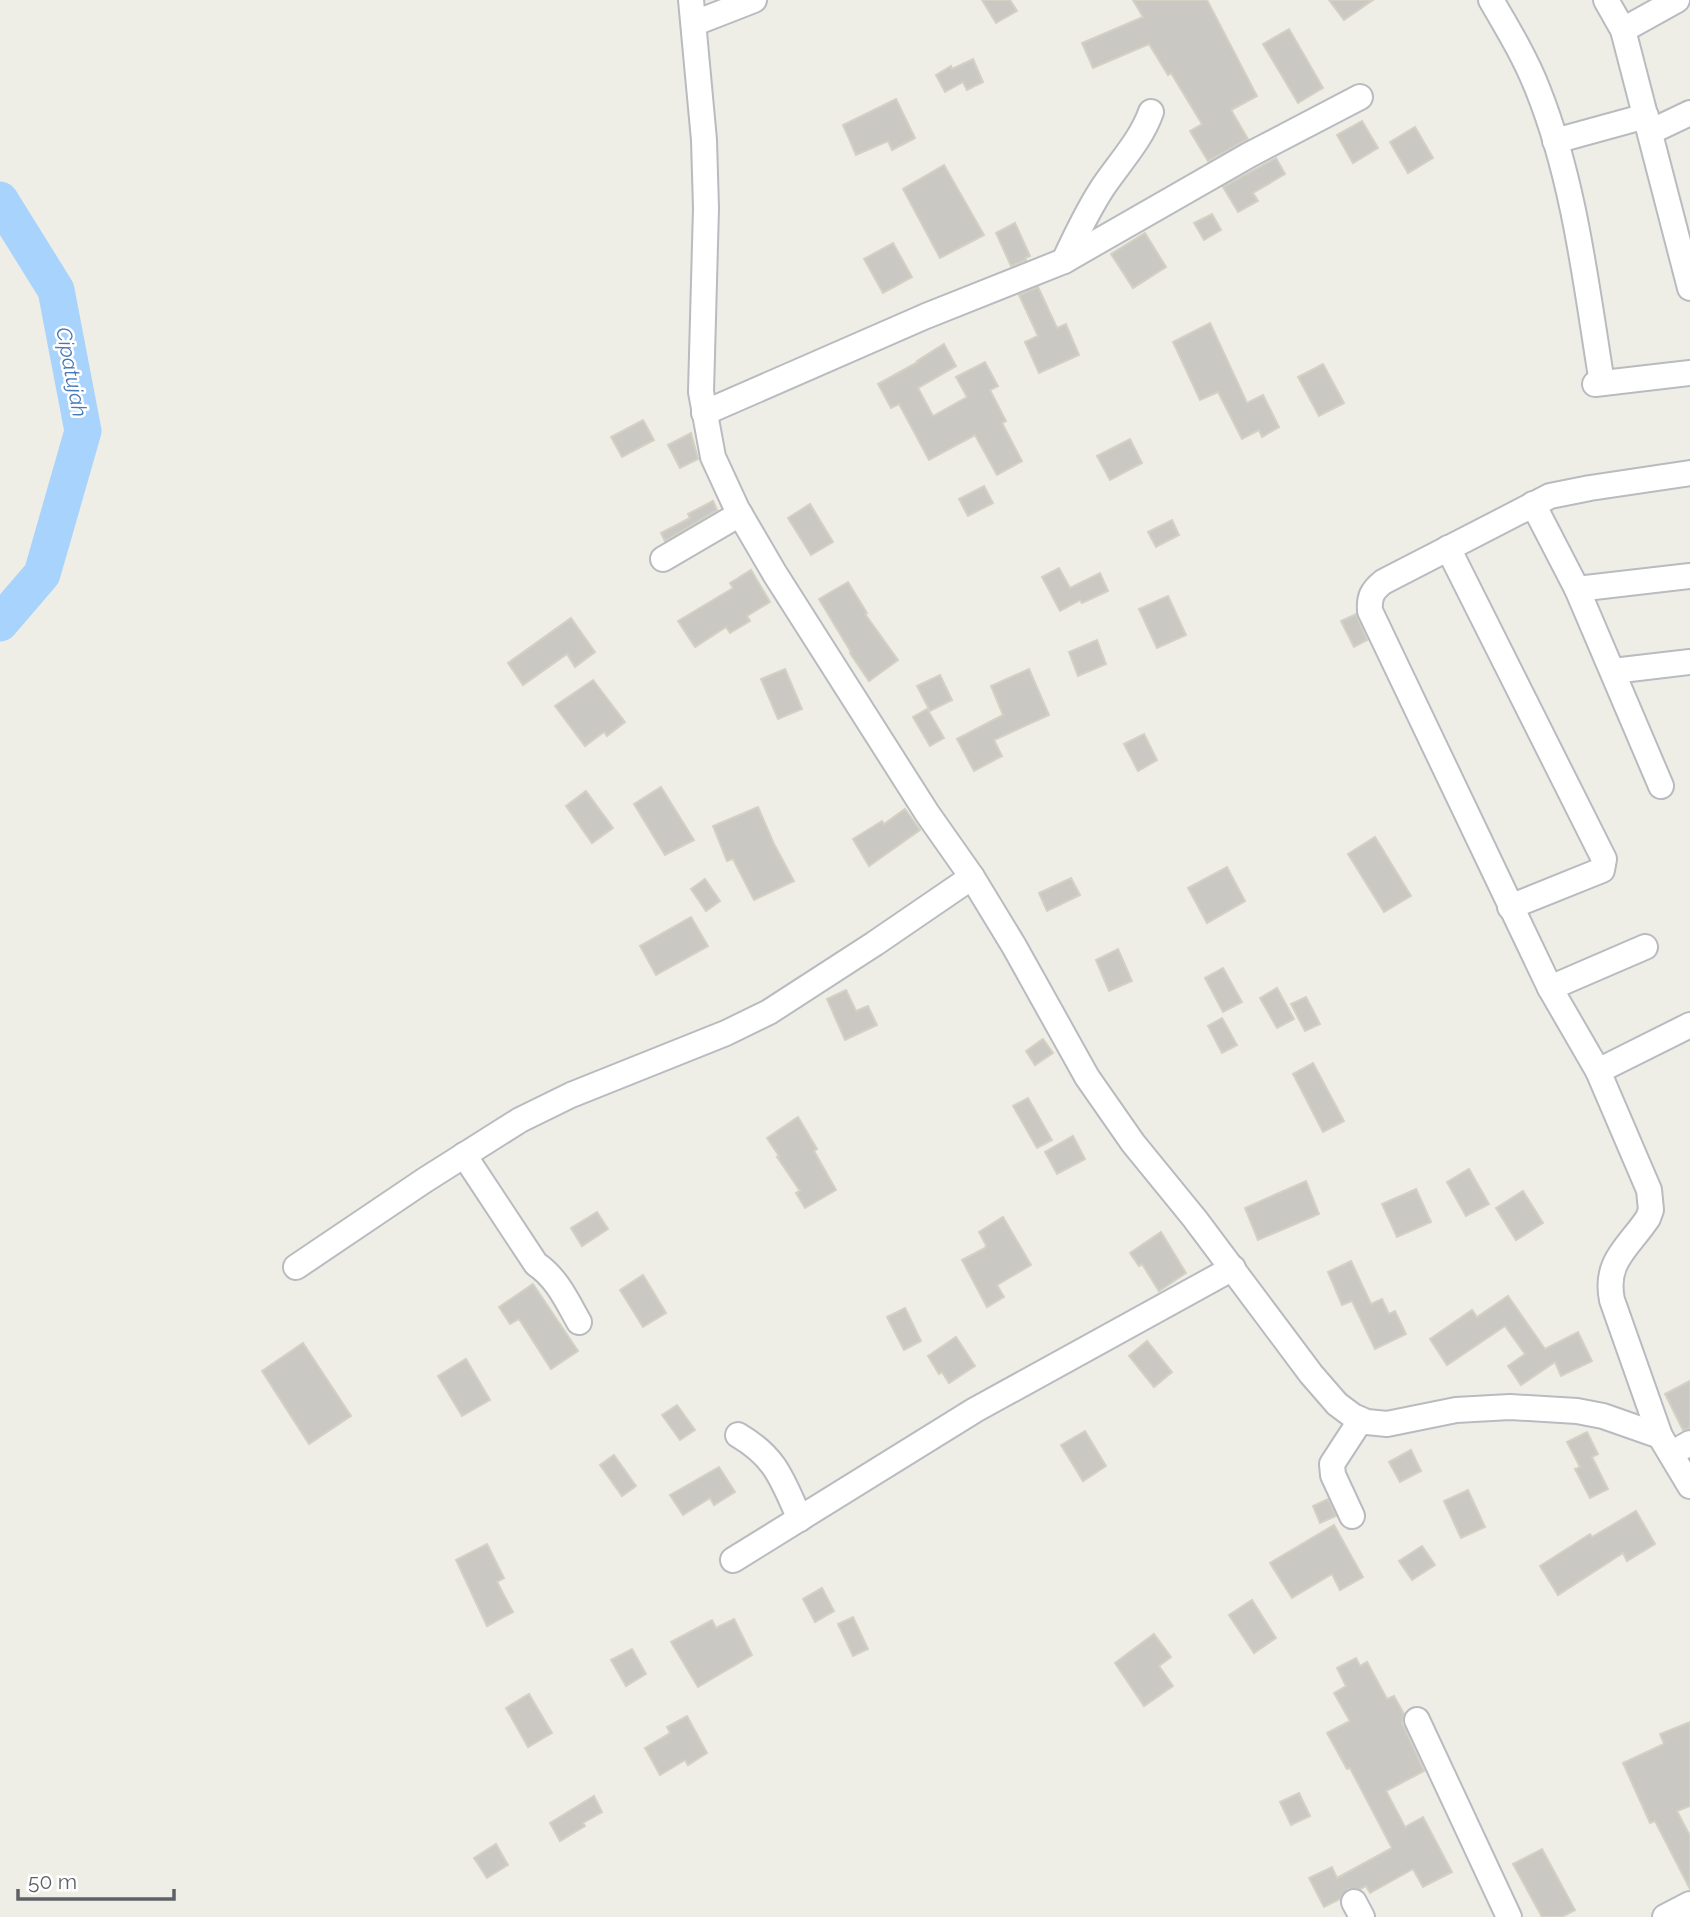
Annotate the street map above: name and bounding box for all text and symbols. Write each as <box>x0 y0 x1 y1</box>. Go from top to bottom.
water label: Cipatujah <box>51 325 93 419</box>
scale bar <box>18 1857 173 1901</box>
text: 50 m <box>28 1869 77 1894</box>

